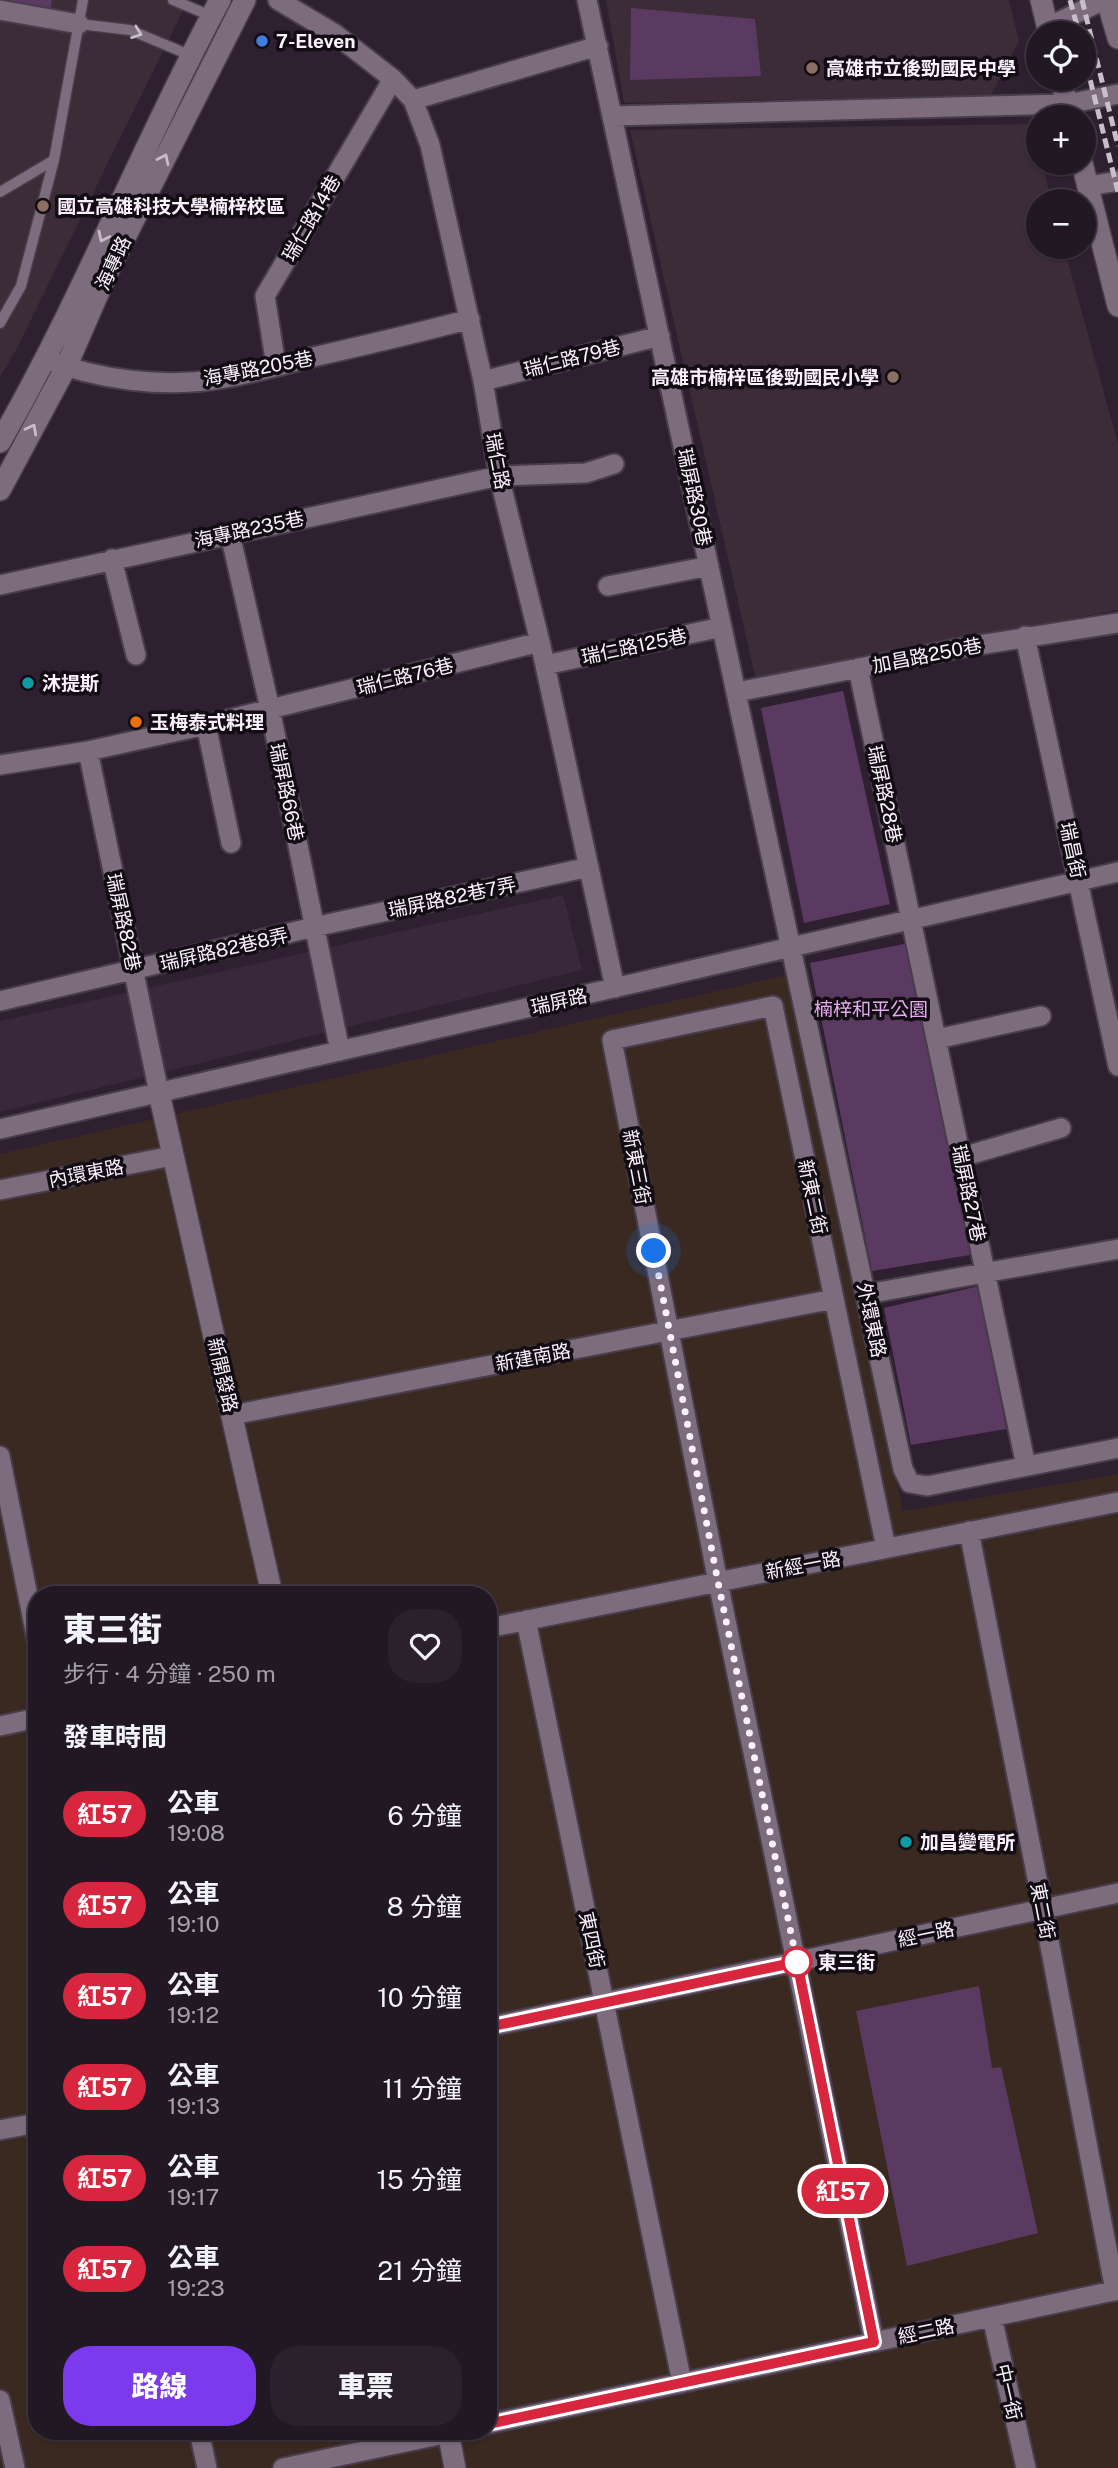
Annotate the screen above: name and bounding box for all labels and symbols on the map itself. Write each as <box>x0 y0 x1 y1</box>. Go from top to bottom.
one-way arrow <box>130 25 142 39</box>
place label: 7-Eleven <box>276 30 355 52</box>
marker: 7-Eleven <box>254 33 270 49</box>
place label: 高雄市立後勁國民中學 <box>826 57 1016 79</box>
marker: 高雄市立後勁國民中學 <box>804 60 820 76</box>
one-way arrow <box>155 154 169 166</box>
street label: 瑞仁路14巷 <box>278 171 344 265</box>
place label: 國立高雄科技大學楠梓校區 <box>57 195 285 217</box>
marker: 國立高雄科技大學楠梓校區 <box>35 198 51 214</box>
one-way arrow <box>97 230 111 242</box>
street label: 海專路 <box>91 233 135 293</box>
street label: 瑞仁路79巷 <box>521 335 623 381</box>
street label: 海專路205巷 <box>201 347 315 389</box>
place label: 高雄市楠梓區後勁國民小學 <box>651 366 879 388</box>
marker: 高雄市楠梓區後勁國民小學 <box>885 369 901 385</box>
one-way arrow <box>24 424 37 437</box>
street label: 瑞仁路 <box>482 431 514 491</box>
street label: 瑞屏路30巷 <box>674 446 716 548</box>
street label: 海專路235巷 <box>192 507 306 551</box>
street label: 瑞仁路125巷 <box>579 624 689 668</box>
street label: 加昌路250巷 <box>870 634 984 676</box>
street label: 瑞仁路76巷 <box>354 653 456 699</box>
place label: 沐提斯 <box>42 672 99 694</box>
marker: 沐提斯 <box>20 675 36 691</box>
place label: 玉梅泰式料理 <box>150 711 264 733</box>
marker: 玉梅泰式料理 <box>128 714 144 730</box>
street label: 瑞屏路66巷 <box>266 741 308 843</box>
street label: 瑞屏路28巷 <box>864 743 906 845</box>
street label: 瑞昌街 <box>1056 820 1090 880</box>
street label: 瑞屏路82巷 <box>103 871 145 973</box>
street label: 瑞屏路82巷7弄 <box>386 873 518 921</box>
street label: 瑞屏路82巷8弄 <box>158 924 290 974</box>
street label: 瑞屏路 <box>529 984 589 1018</box>
park label: 楠梓和平公園 <box>814 998 928 1020</box>
street label: 新東三街 <box>619 1128 655 1206</box>
street label: 瑞屏路27巷 <box>948 1142 990 1244</box>
street label: 內環東路 <box>47 1155 125 1191</box>
street label: 新東二街 <box>794 1158 832 1236</box>
your location <box>636 1233 671 1268</box>
street label: 外環東路 <box>853 1281 891 1359</box>
street label: 新開發路 <box>204 1335 242 1415</box>
street label: 新建南路 <box>494 1339 572 1375</box>
street label: 新經一路 <box>764 1547 842 1583</box>
place label: 加昌變電所 <box>920 1831 1015 1853</box>
marker: 加昌變電所 <box>898 1834 914 1850</box>
street label: 東二街 <box>1027 1881 1059 1941</box>
street label: 東四街 <box>575 1910 609 1970</box>
street label: 經一路 <box>896 1917 956 1951</box>
marker: 東三街 <box>782 1947 812 1977</box>
place label: 東三街 <box>818 1951 875 1973</box>
line badge: 紅57 <box>803 2168 883 2214</box>
street label: 經二路 <box>896 2314 956 2348</box>
street label: 中一街 <box>992 2362 1026 2422</box>

